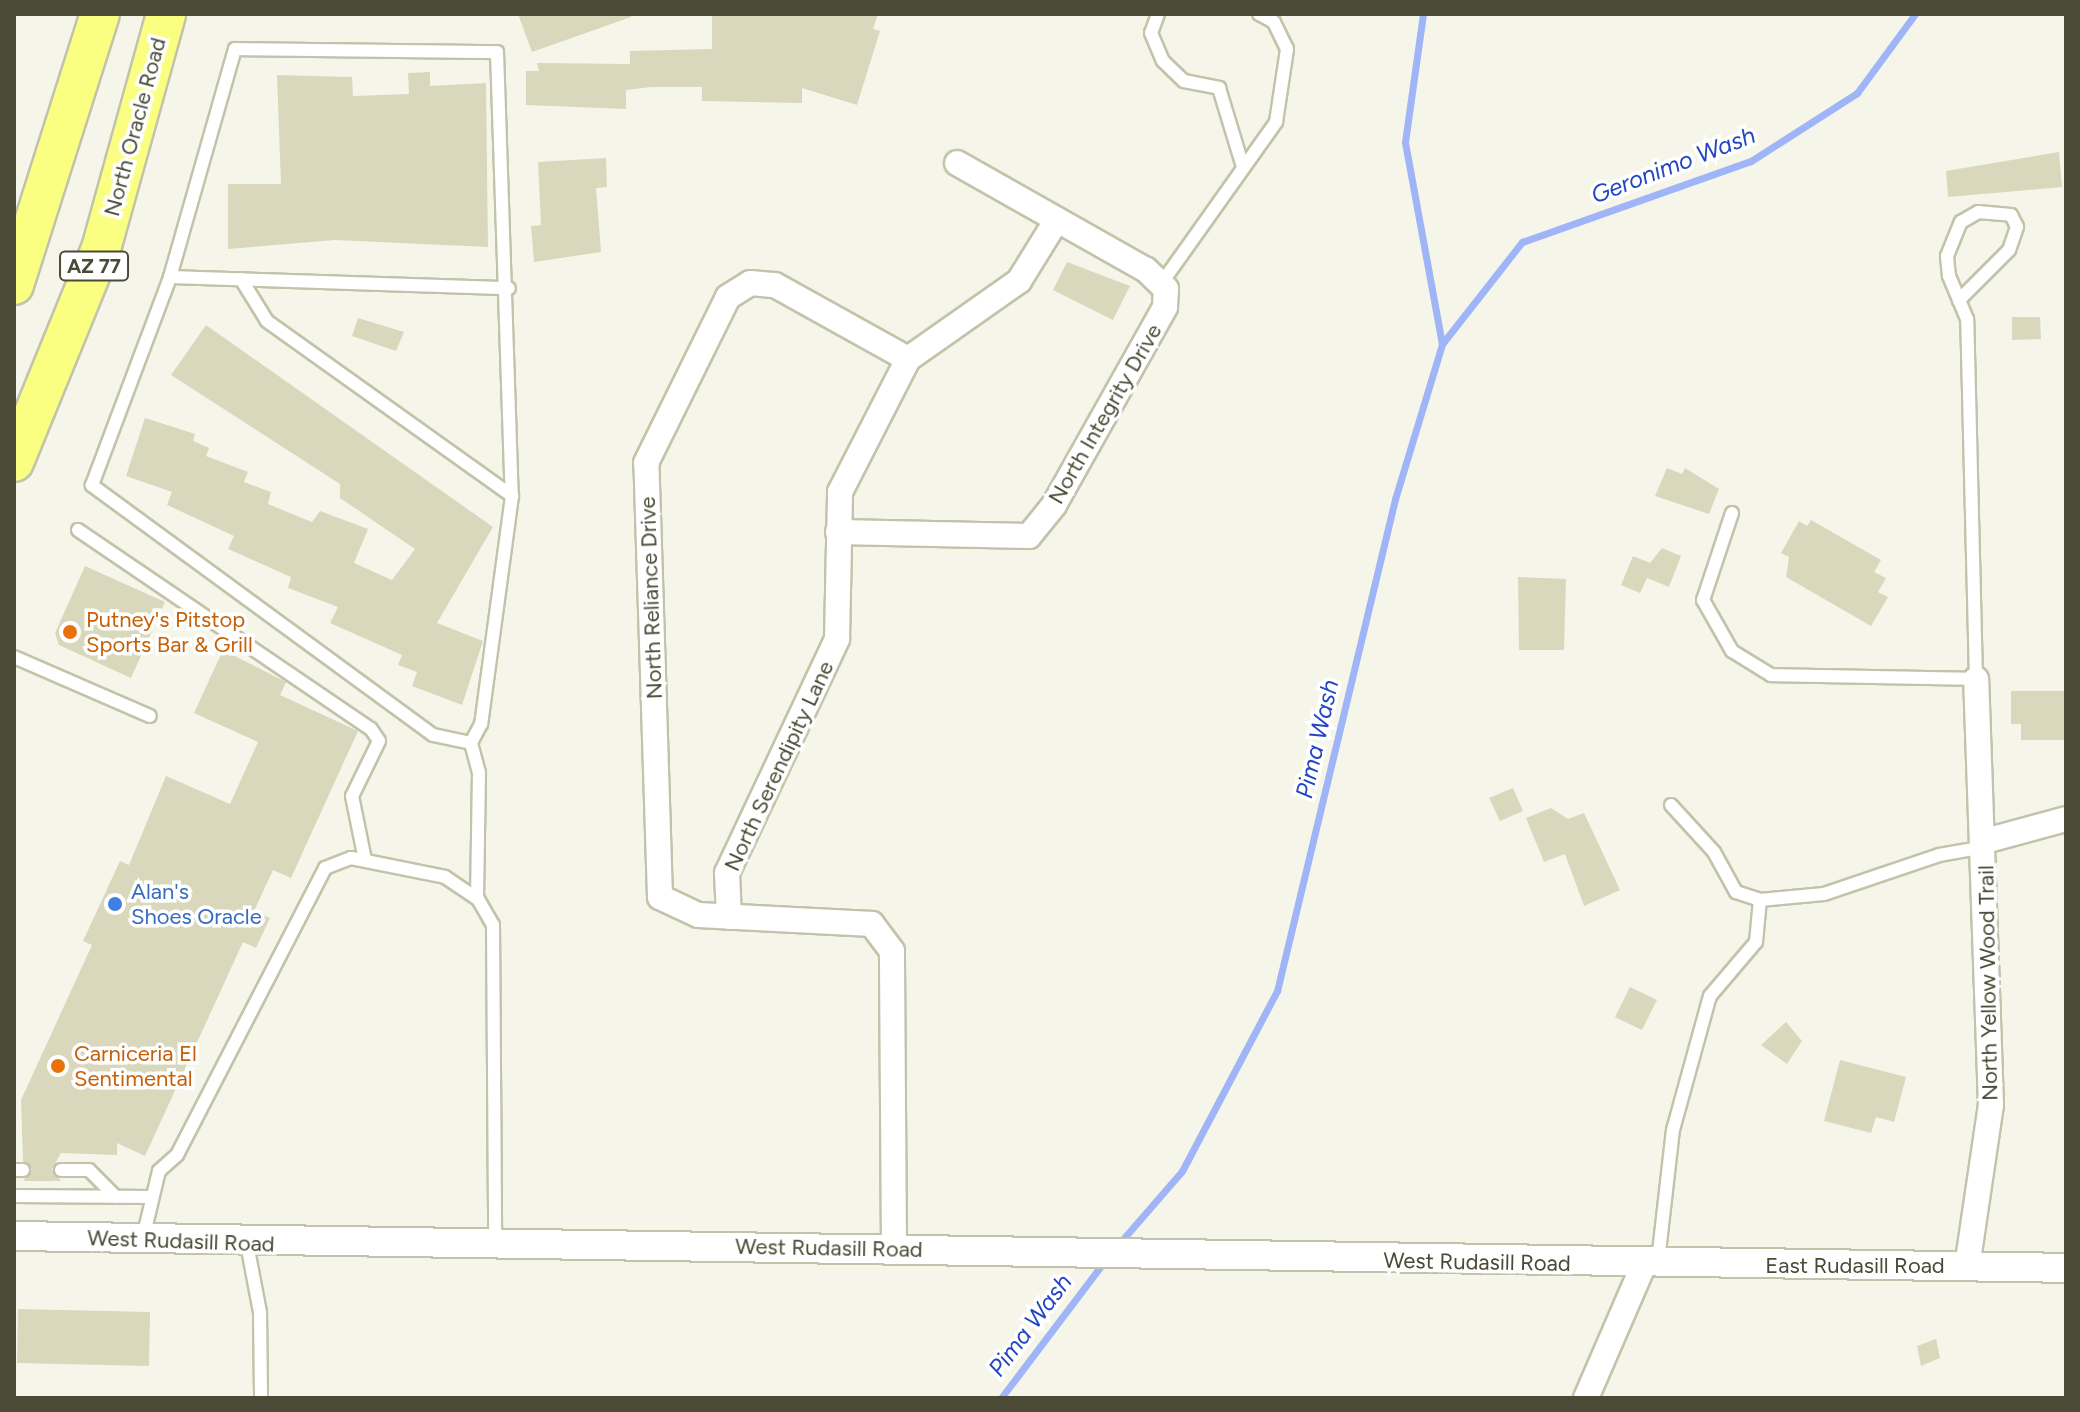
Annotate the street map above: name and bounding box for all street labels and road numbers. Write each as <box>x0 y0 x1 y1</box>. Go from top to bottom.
street label: North Oracle Road <box>98 35 172 219</box>
road number: AZ 77 <box>58 250 130 282</box>
street label: North Integrity Drive <box>1043 319 1167 509</box>
street label: North Reliance Drive <box>634 496 668 700</box>
street label: North Serendipity Lane <box>719 657 839 875</box>
street label: North Yellow Wood Trail <box>1973 865 2003 1101</box>
street label: West Rudasill Road <box>87 1225 275 1257</box>
street label: West Rudasill Road <box>735 1233 923 1263</box>
street label: West Rudasill Road <box>1383 1247 1571 1277</box>
street label: East Rudasill Road <box>1765 1253 1945 1279</box>

